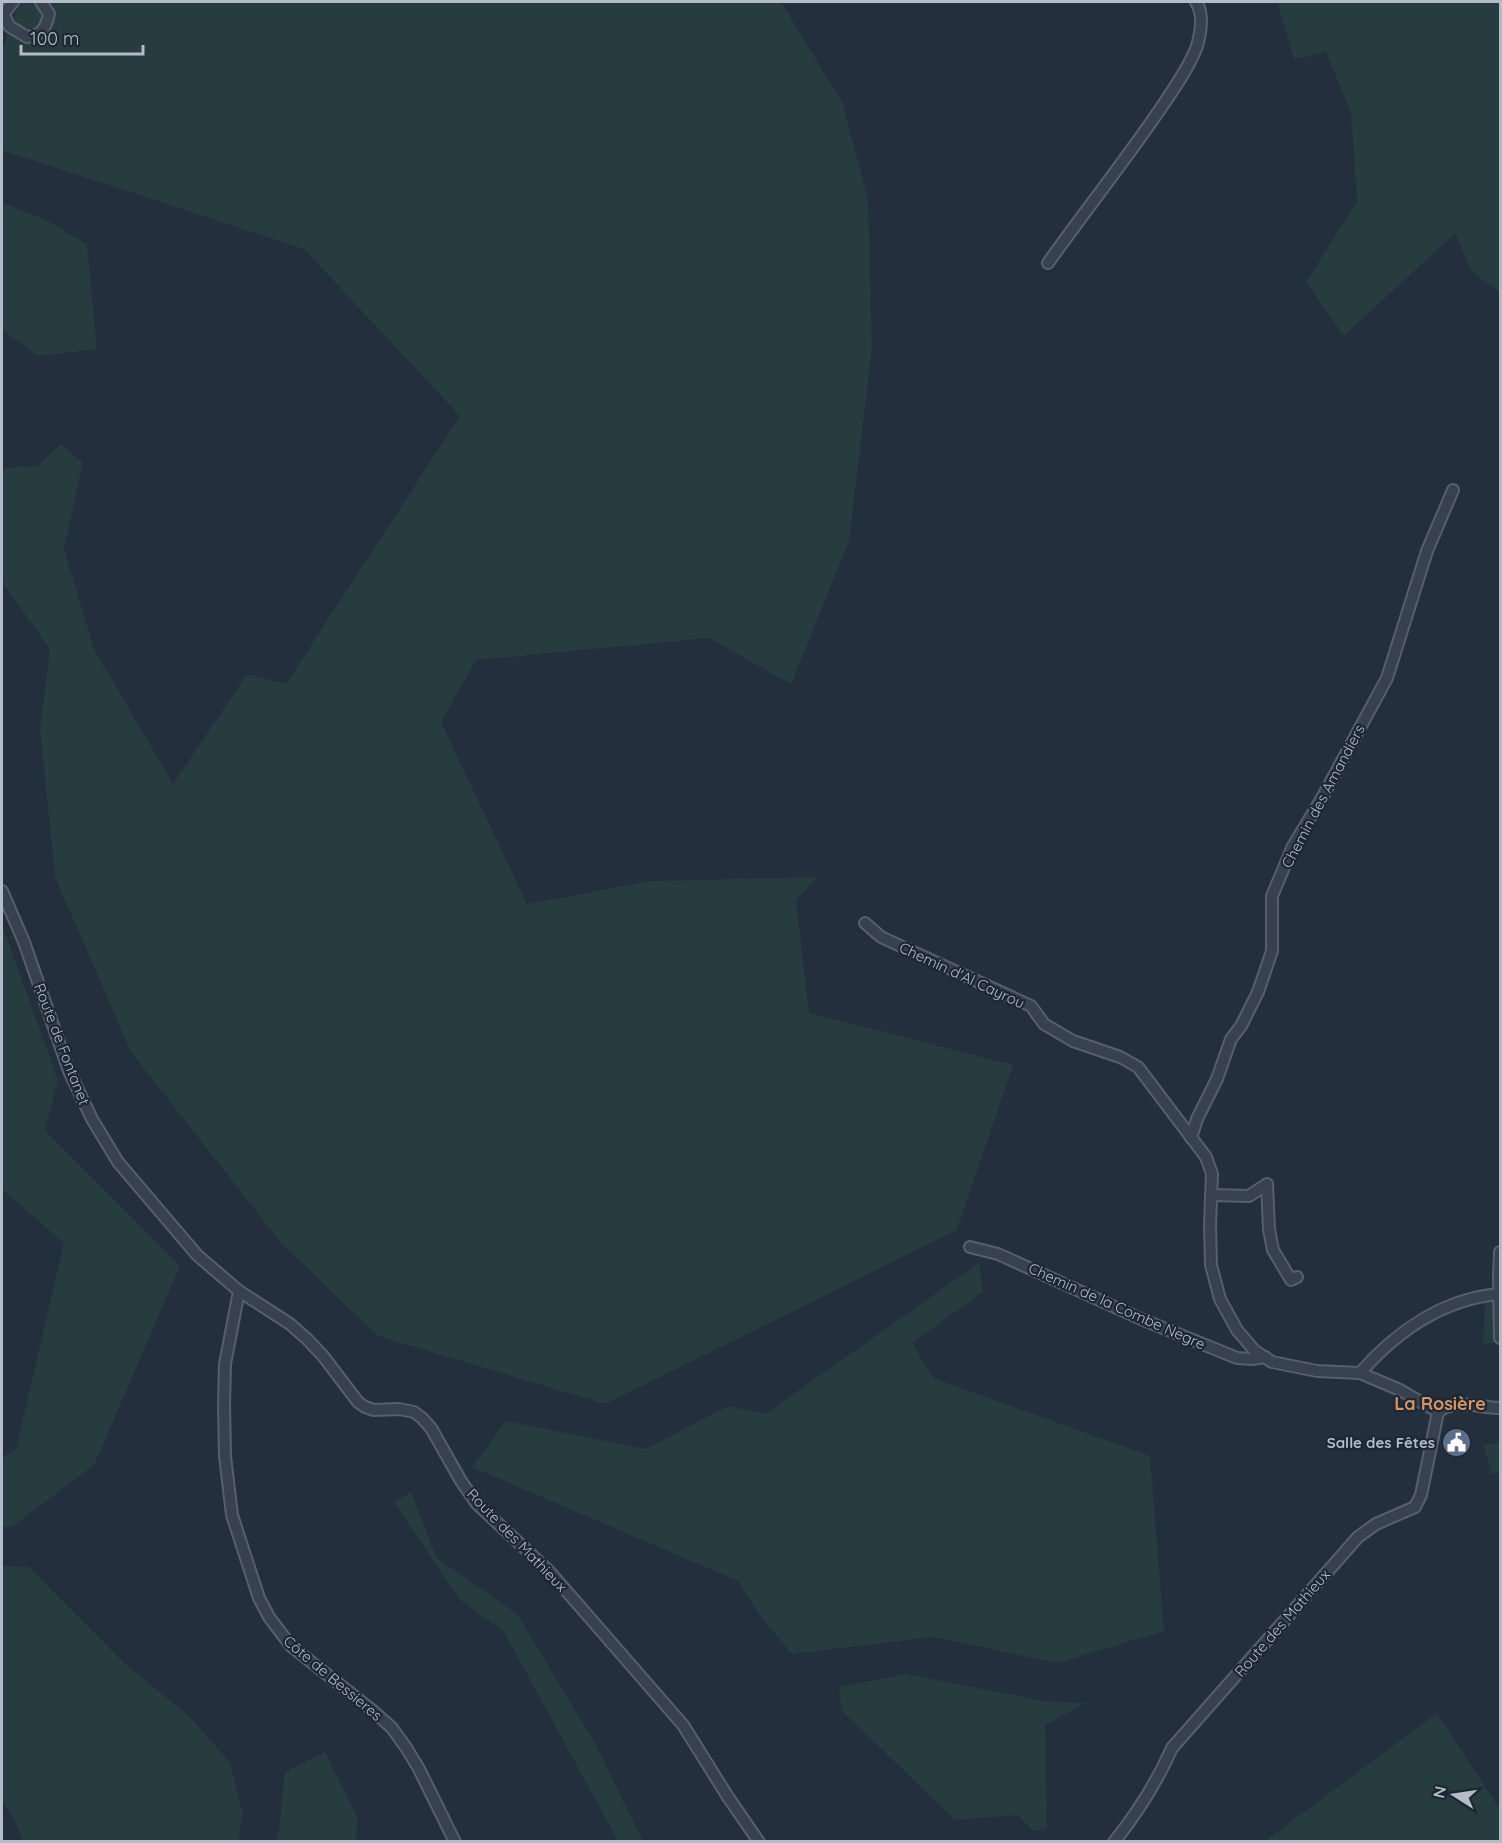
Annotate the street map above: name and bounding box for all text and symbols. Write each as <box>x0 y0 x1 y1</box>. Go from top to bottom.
scale bar <box>21 18 142 56</box>
text: 100 m <box>30 27 79 50</box>
street label: Chemin des Amandiers <box>1277 721 1369 871</box>
street label: Chemin d'Al Cayrou <box>896 938 1028 1012</box>
street label: Route de Fontanet <box>30 980 94 1108</box>
street label: Chemin de la Combe Negre <box>1026 1258 1208 1354</box>
district label: La Rosière <box>1394 1392 1486 1415</box>
public building icon: Salle des Fêtes <box>1440 1426 1472 1458</box>
place label: Salle des Fêtes <box>1327 1433 1435 1452</box>
street label: Route des Mathieux <box>463 1484 571 1596</box>
street label: Route des Mathieux <box>1230 1565 1334 1681</box>
street label: Côte de Bessieres <box>280 1631 386 1725</box>
north arrow <box>1424 1765 1484 1825</box>
text: N <box>1428 1784 1450 1800</box>

